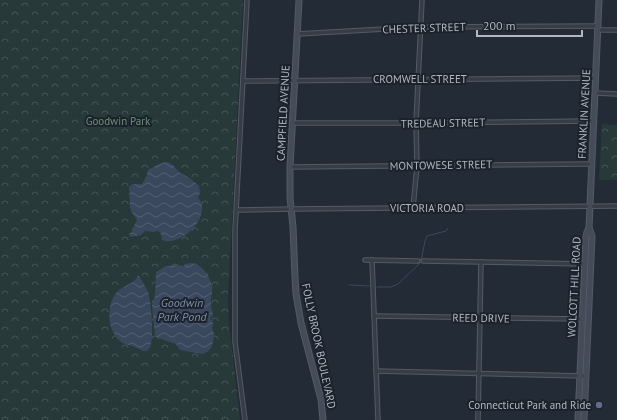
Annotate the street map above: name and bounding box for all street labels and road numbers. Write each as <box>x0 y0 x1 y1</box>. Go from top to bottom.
street label: CHESTER STREET <box>382 20 466 36</box>
street label: CAMPFIELD AVENUE <box>273 65 293 161</box>
street label: FRANKLIN AVENUE <box>575 69 593 159</box>
street label: CROMWELL STREET <box>373 72 467 86</box>
street label: TREDEAU STREET <box>401 115 485 131</box>
street label: MONTOWESE STREET <box>390 157 492 173</box>
street label: VICTORIA ROAD <box>389 201 464 215</box>
street label: WOLCOTT HILL ROAD <box>564 236 584 338</box>
street label: FOLLY BROOK BOULEVARD <box>299 282 339 410</box>
street label: REED DRIVE <box>452 310 510 326</box>

